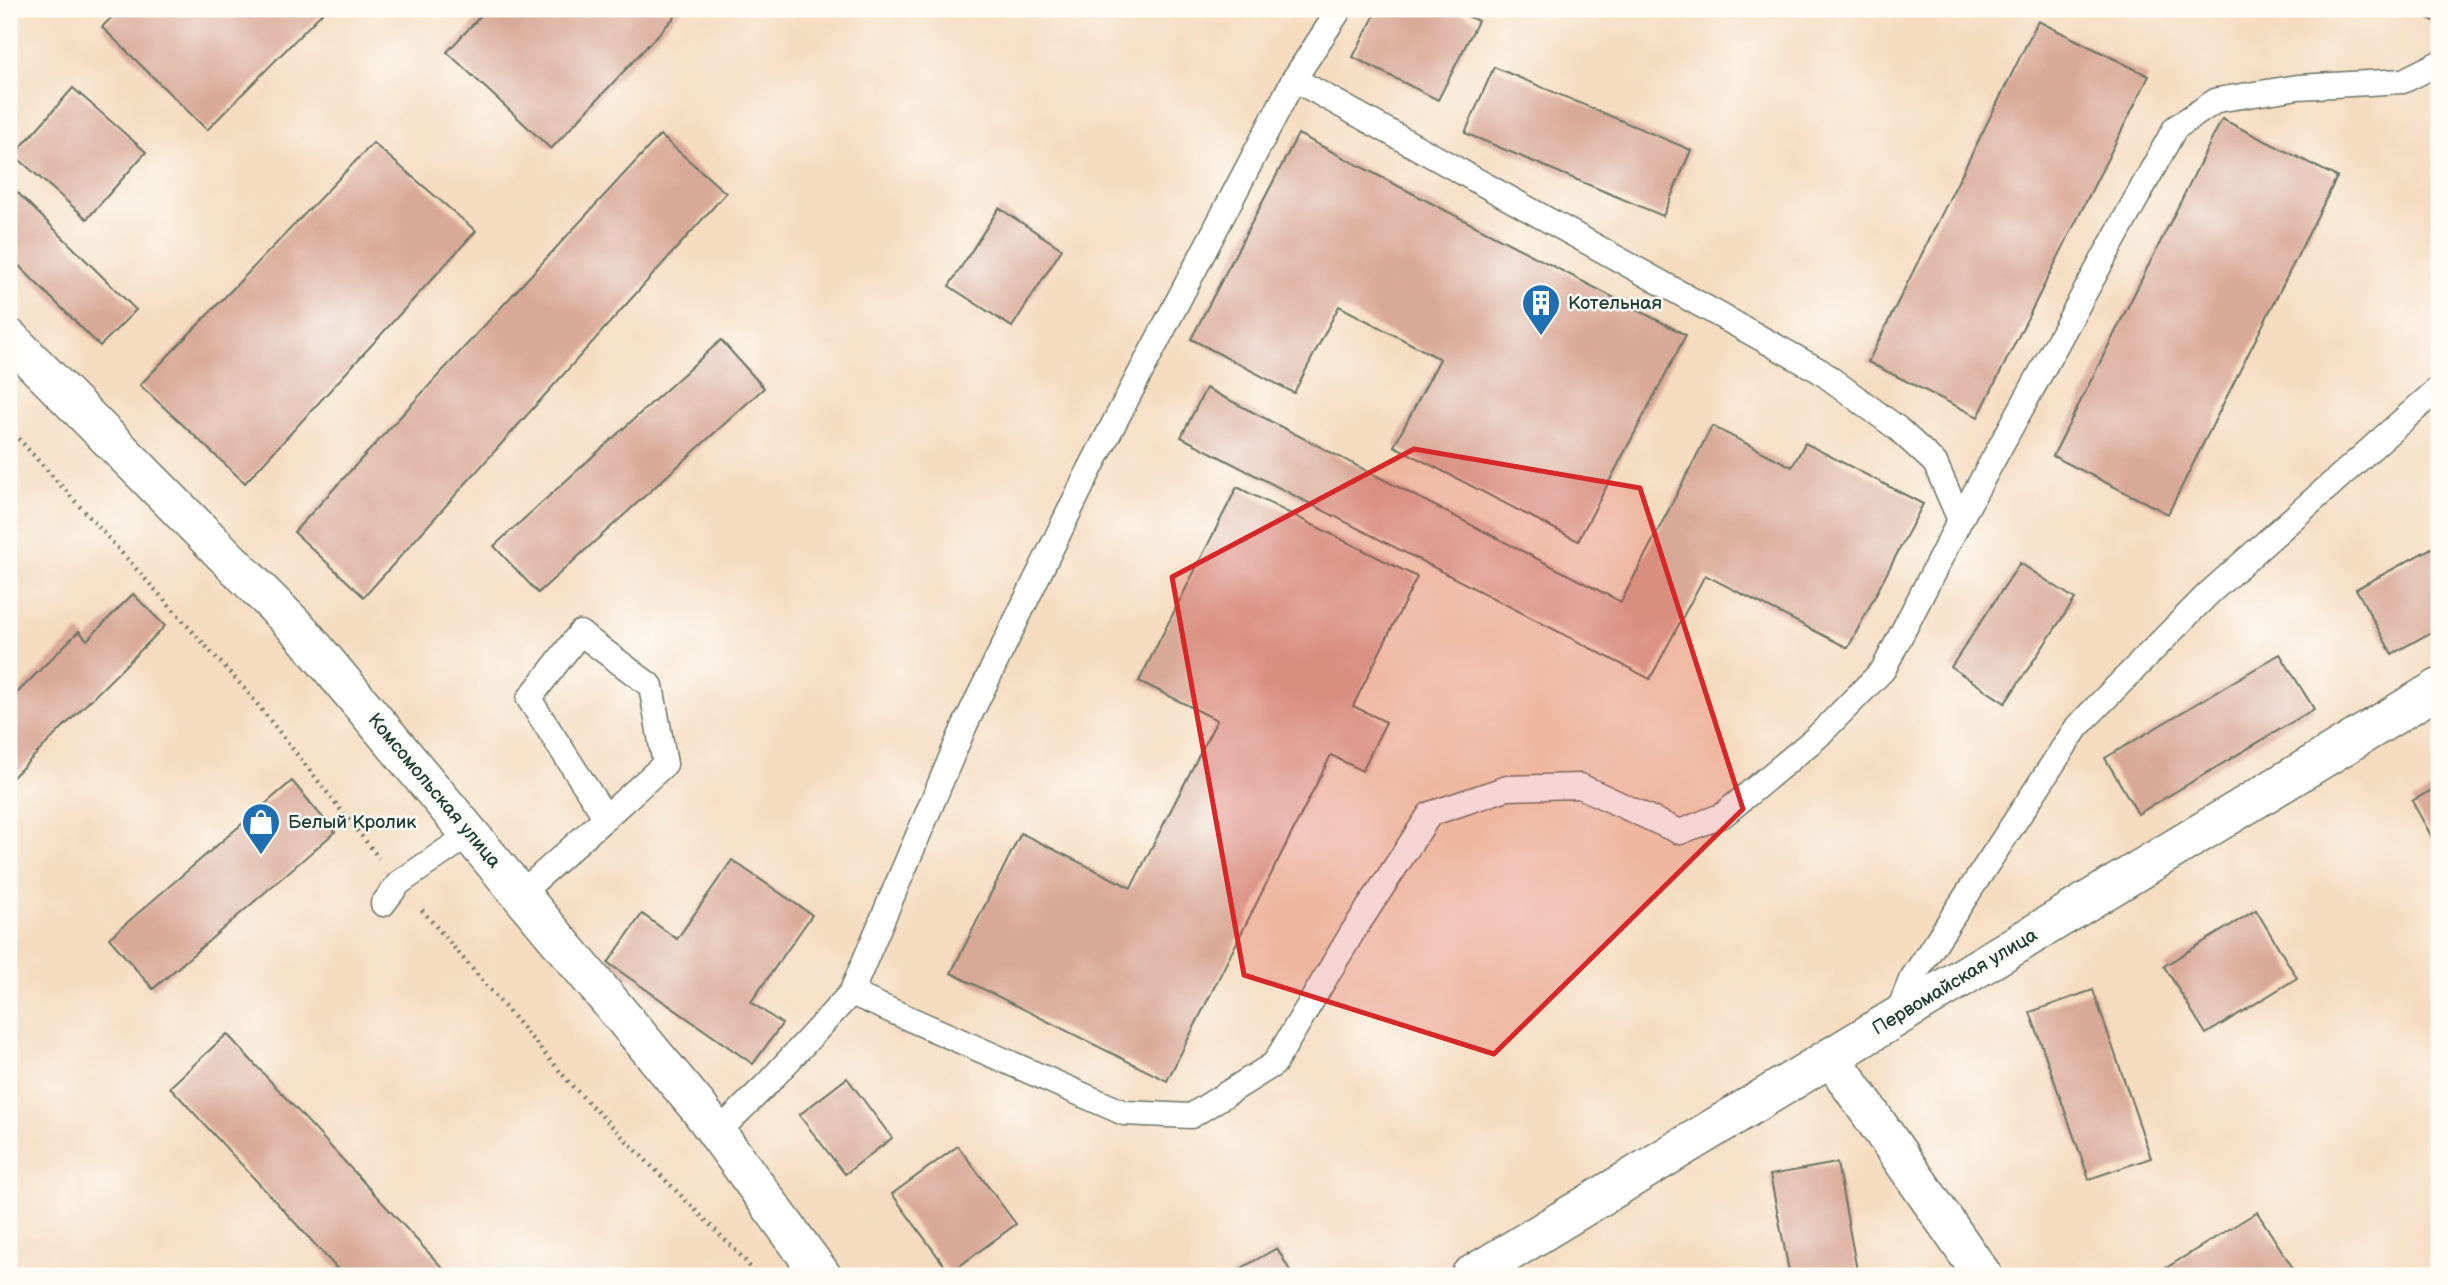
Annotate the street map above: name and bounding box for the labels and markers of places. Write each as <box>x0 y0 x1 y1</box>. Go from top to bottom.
building icon: Котельная <box>1520 282 1562 337</box>
place label: Котельная <box>1568 292 1662 315</box>
shop icon: Белый Кролик <box>240 801 282 856</box>
place label: Белый Кролик <box>288 811 416 834</box>

